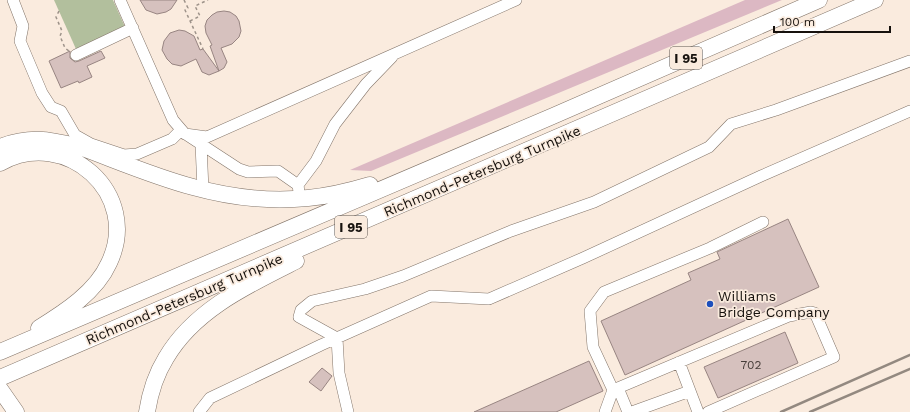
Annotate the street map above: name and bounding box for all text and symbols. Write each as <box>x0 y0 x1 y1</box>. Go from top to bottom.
scale bar <box>774 8 890 34</box>
text: 100 m <box>780 15 815 29</box>
road number: I 95 <box>670 47 702 69</box>
street label: Richmond-Petersburg Turnpike <box>381 122 583 220</box>
road number: I 95 <box>335 216 367 238</box>
street label: Richmond-Petersburg Turnpike <box>83 250 285 348</box>
place label: Williams Bridge Company <box>718 288 830 320</box>
marker: Williams Bridge Company <box>705 299 715 309</box>
house number: 702 <box>741 358 761 372</box>

